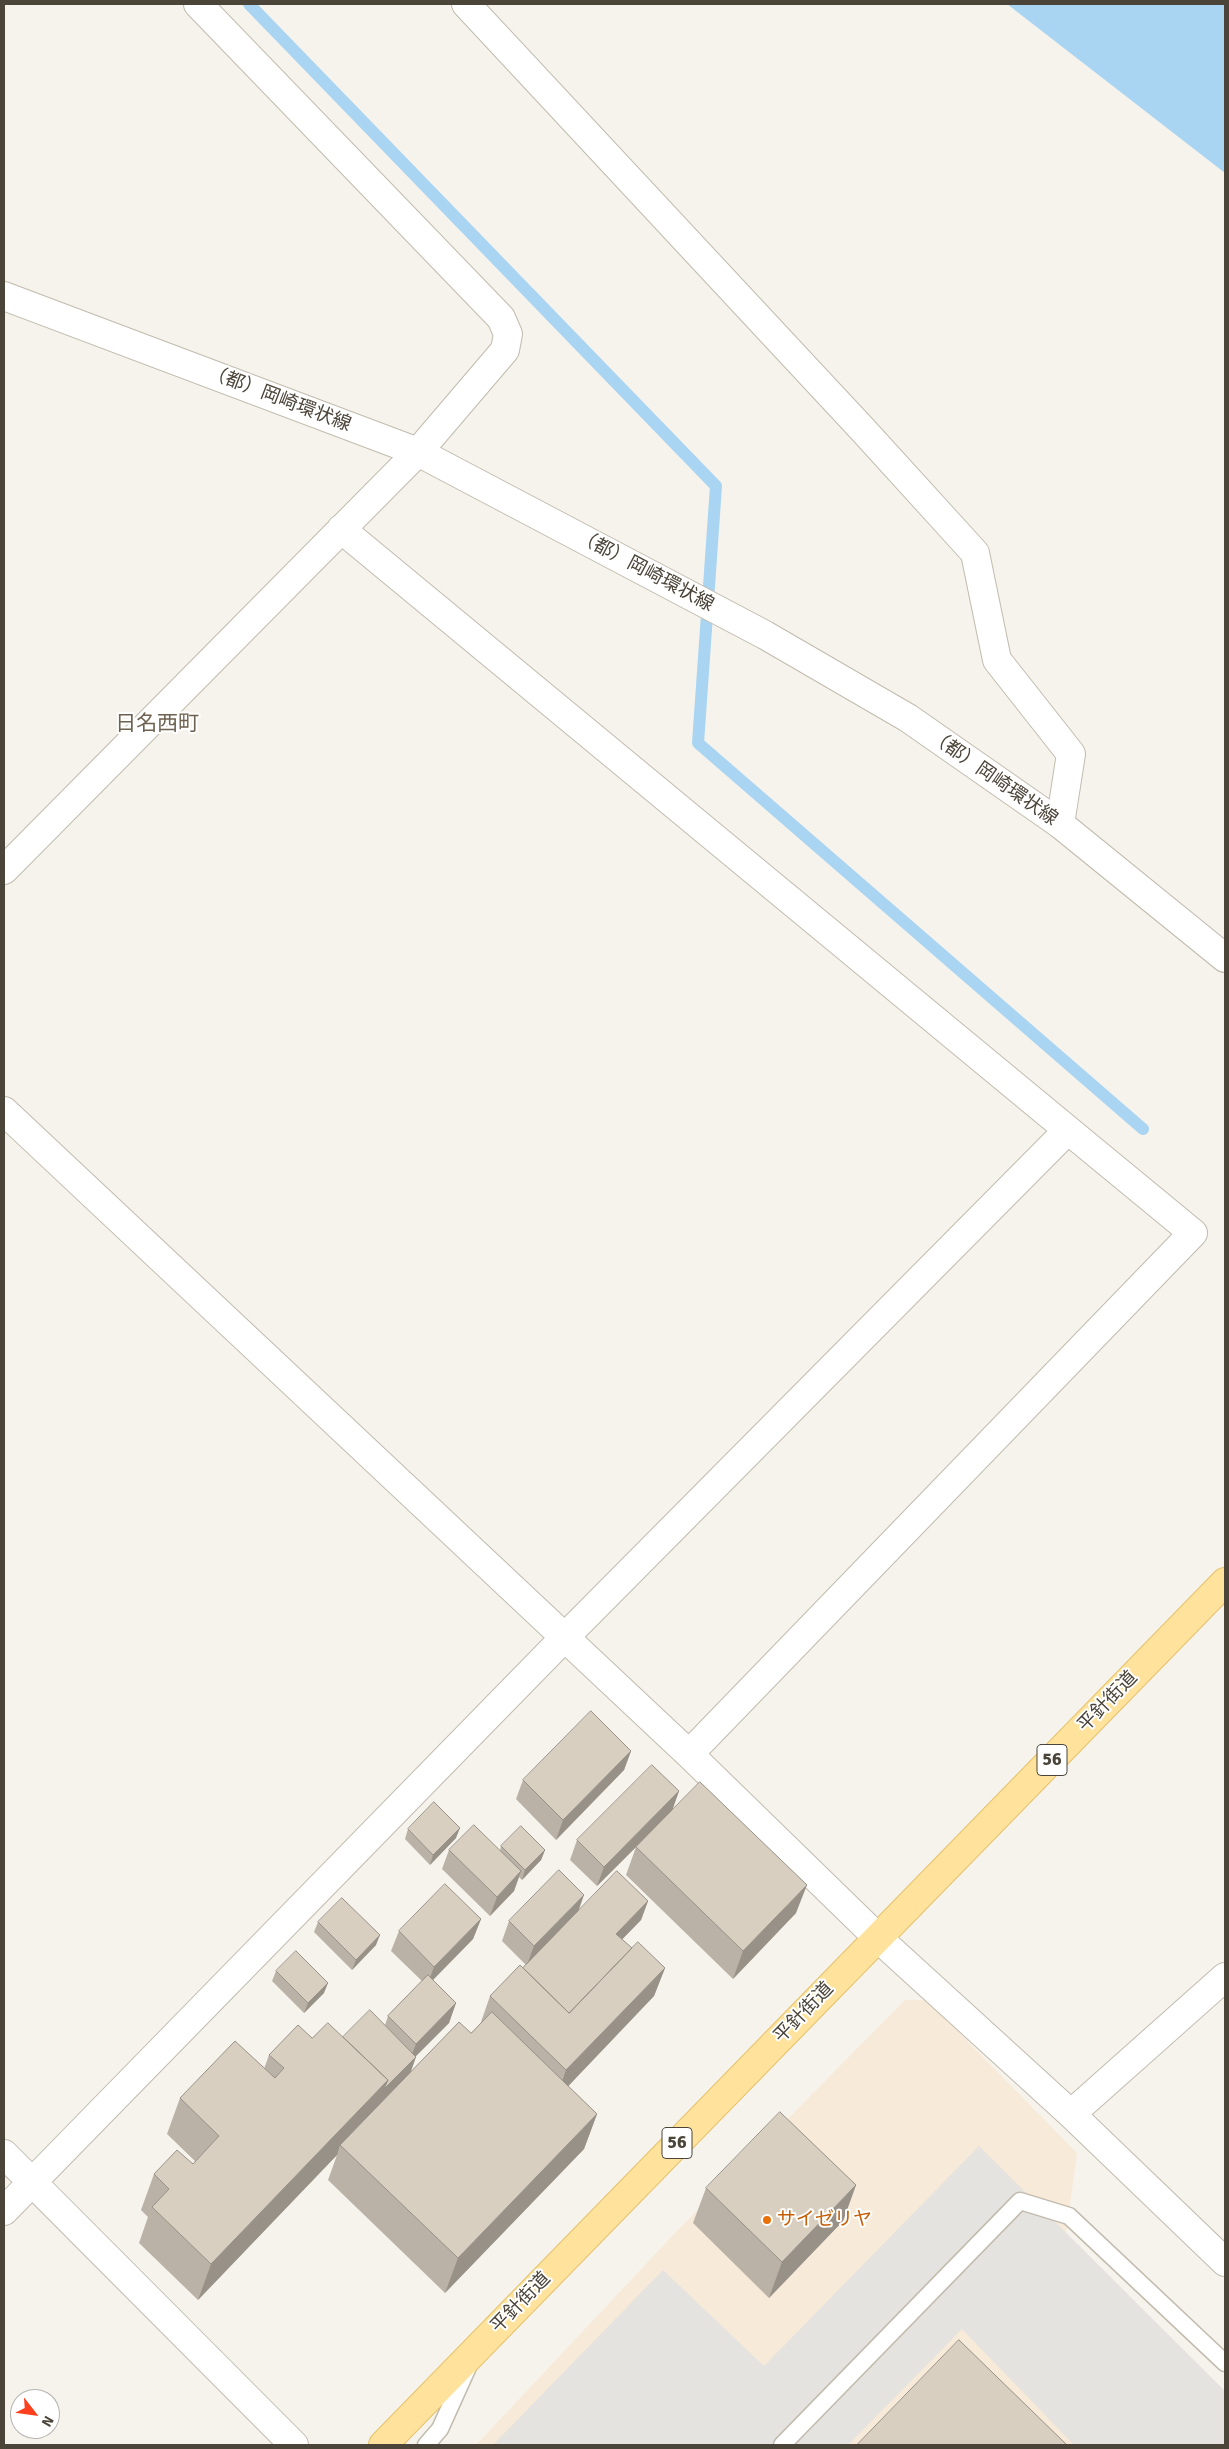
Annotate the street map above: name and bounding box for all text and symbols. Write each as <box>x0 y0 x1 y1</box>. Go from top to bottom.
street label: （都）岡崎環状線 <box>204 361 354 437</box>
street label: （都）岡崎環状線 <box>573 525 717 617</box>
district label: 日名西町 <box>115 711 199 737</box>
street label: （都）岡崎環状線 <box>924 725 1062 831</box>
street label: 平針街道 <box>1073 1667 1143 1737</box>
road number: 56 <box>1037 1744 1067 1776</box>
street label: 平針街道 <box>769 1978 839 2048</box>
road number: 56 <box>662 2128 692 2158</box>
place label: サイゼリヤ <box>777 2209 872 2231</box>
marker: サイゼリヤ <box>761 2214 773 2226</box>
street label: 平針街道 <box>486 2268 556 2338</box>
north arrow <box>10 2389 60 2439</box>
text: N <box>38 2413 57 2430</box>

